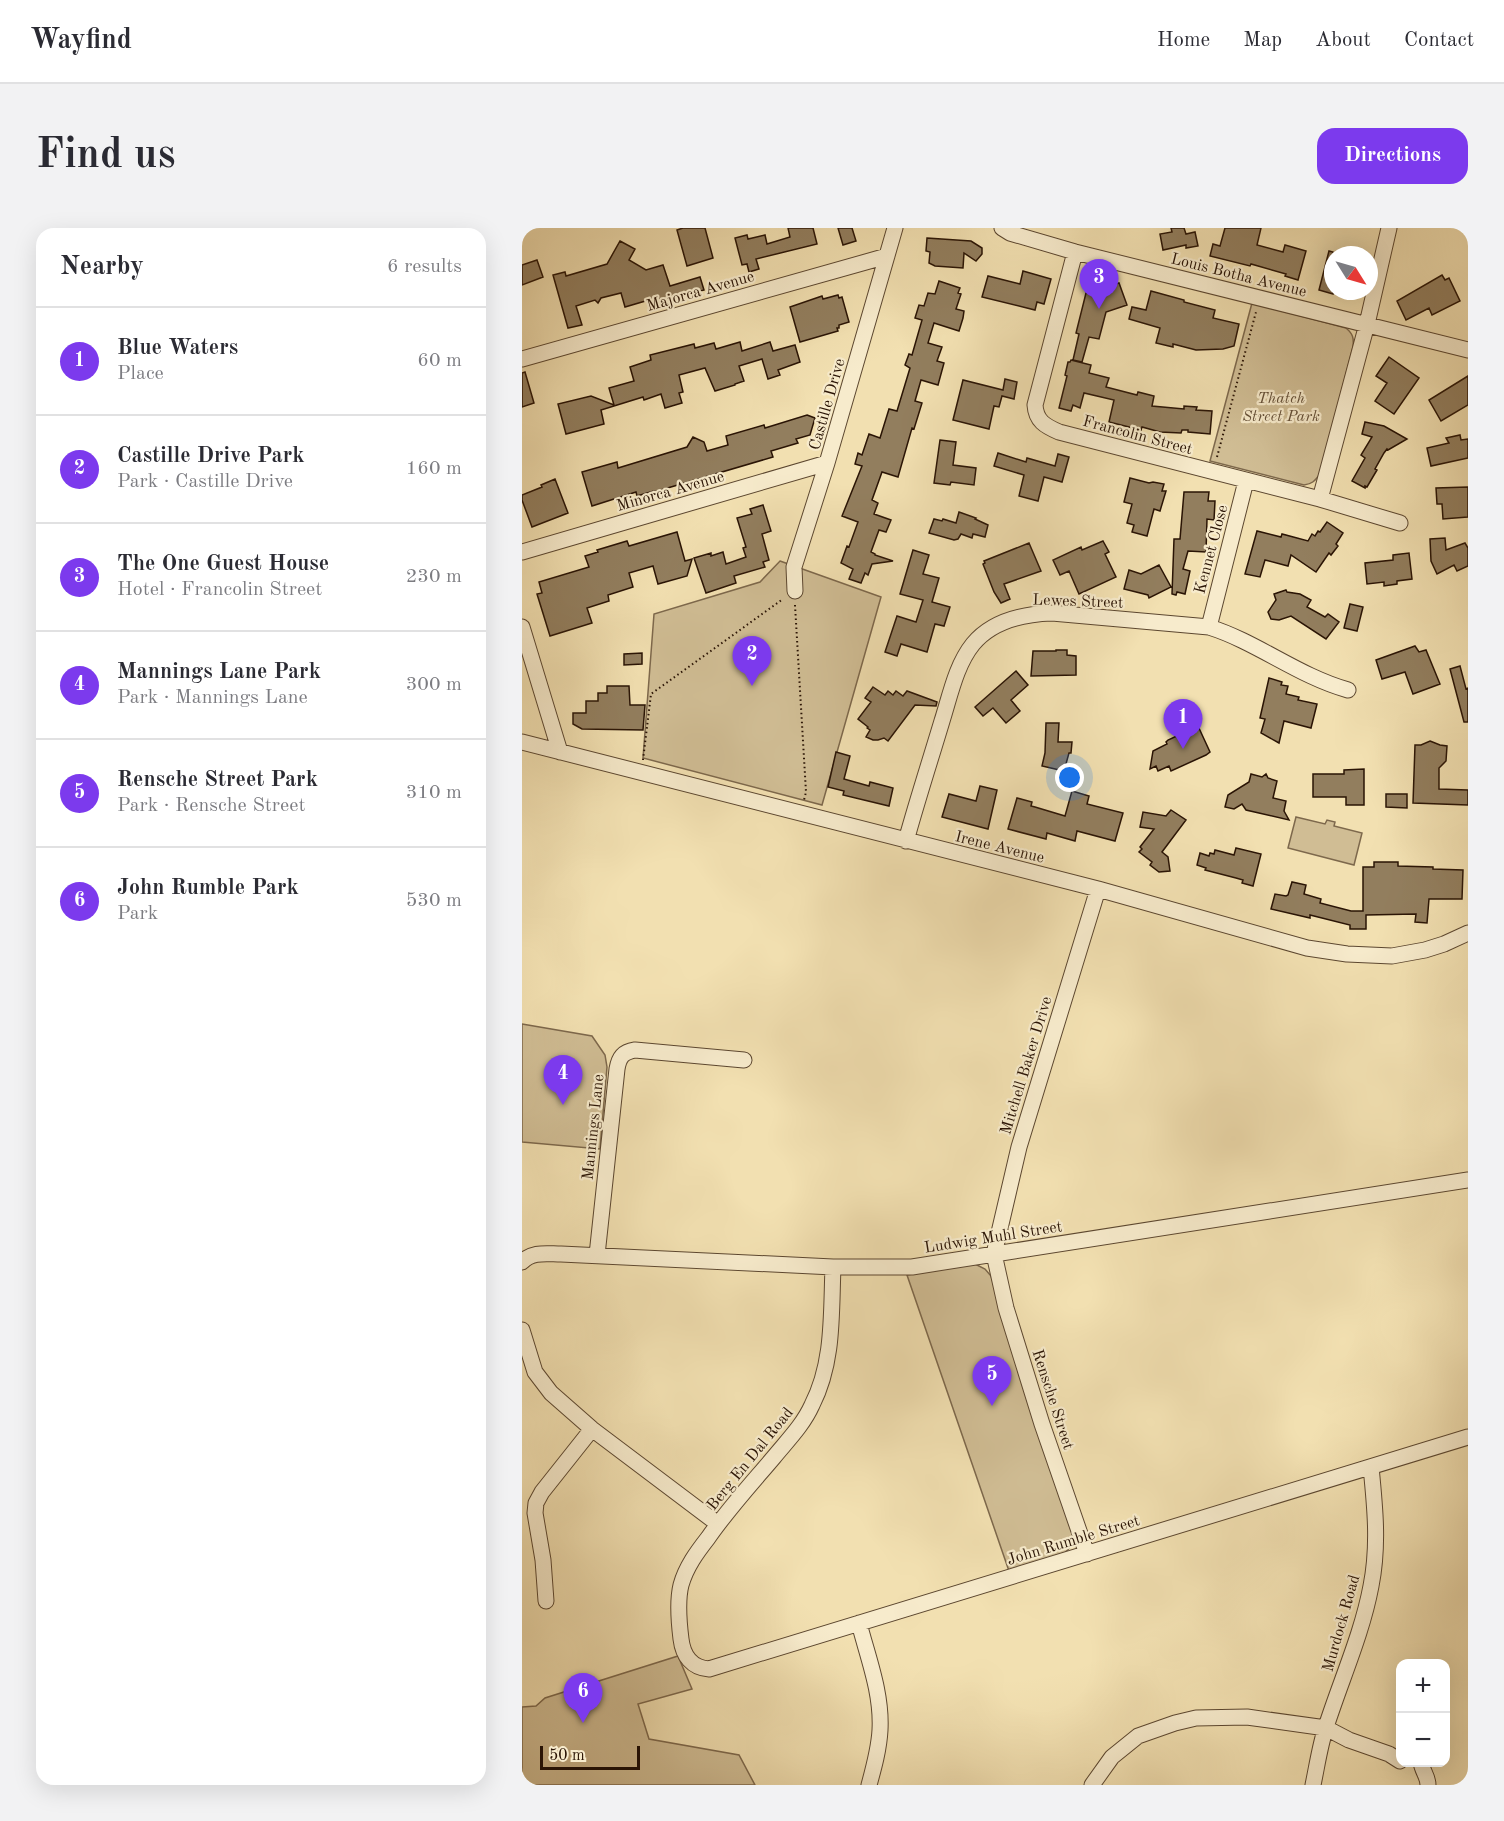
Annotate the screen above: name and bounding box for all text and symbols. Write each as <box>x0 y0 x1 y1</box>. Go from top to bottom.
text: Wayfind <box>30 27 132 55</box>
text: Home <box>1157 30 1210 51</box>
text: Map <box>1243 30 1282 51</box>
text: About <box>1315 30 1371 51</box>
text: Contact <box>1404 30 1474 51</box>
button: Directions <box>1317 128 1468 184</box>
text: Find us <box>36 135 175 177</box>
north arrow <box>1324 246 1378 300</box>
street label: Louis Botha Avenue <box>1169 251 1308 301</box>
text: Nearby <box>60 254 144 280</box>
text: 6 results <box>387 257 462 277</box>
pin: 3 <box>1080 260 1118 309</box>
street label: Majorca Avenue <box>645 269 756 315</box>
text: Blue Waters <box>117 337 238 359</box>
text: 1 <box>74 351 85 371</box>
text: 60 m <box>417 351 462 371</box>
street label: Castille Drive <box>807 357 849 452</box>
text: Place <box>117 364 164 384</box>
park label: Thatch Street Park <box>1242 391 1320 425</box>
street label: Francolin Street <box>1081 414 1195 458</box>
text: Castille Drive Park <box>117 445 305 467</box>
text: 2 <box>74 459 85 479</box>
text: 160 m <box>406 459 462 479</box>
street label: Minorca Avenue <box>615 469 726 515</box>
text: Park · Castille Drive <box>117 472 293 492</box>
street label: Kennet Close <box>1192 503 1231 596</box>
text: The One Guest House <box>117 553 329 575</box>
text: 3 <box>74 567 85 587</box>
text: 230 m <box>406 567 462 587</box>
text: Hotel · Francolin Street <box>117 580 322 600</box>
street label: Lewes Street <box>1032 592 1124 612</box>
pin: 2 <box>732 636 772 686</box>
text: Mannings Lane Park <box>117 661 321 683</box>
text: 4 <box>74 675 85 695</box>
text: 300 m <box>406 675 462 695</box>
text: Park · Mannings Lane <box>117 688 308 708</box>
pin: 1 <box>1164 700 1202 749</box>
your location <box>1055 763 1084 792</box>
text: Rensche Street Park <box>117 769 318 791</box>
text: 5 <box>74 783 85 803</box>
text: 310 m <box>406 783 462 803</box>
text: Park · Rensche Street <box>117 796 305 816</box>
street label: Irene Avenue <box>953 829 1046 867</box>
text: John Rumble Park <box>117 877 299 899</box>
text: 6 <box>74 891 85 911</box>
text: 530 m <box>406 891 462 911</box>
text: Park <box>117 904 158 924</box>
street label: Mitchell Baker Drive <box>998 995 1056 1137</box>
pin: 4 <box>544 1056 582 1105</box>
street label: Mannings Lane <box>580 1074 607 1181</box>
street label: Ludwig Muhl Street <box>923 1219 1064 1257</box>
street label: Rensche Street <box>1028 1348 1076 1452</box>
pin: 5 <box>972 1356 1012 1406</box>
street label: Berg En Dal Road <box>704 1405 797 1514</box>
street label: John Rumble Street <box>1005 1513 1142 1569</box>
street label: Murdock Road <box>1320 1573 1363 1674</box>
map controls <box>1396 1659 1450 1767</box>
button: + <box>1396 1659 1450 1713</box>
pin: 6 <box>564 1674 602 1723</box>
button: − <box>1396 1713 1450 1767</box>
scale bar <box>540 1743 640 1770</box>
text: 50 m <box>549 1748 585 1764</box>

